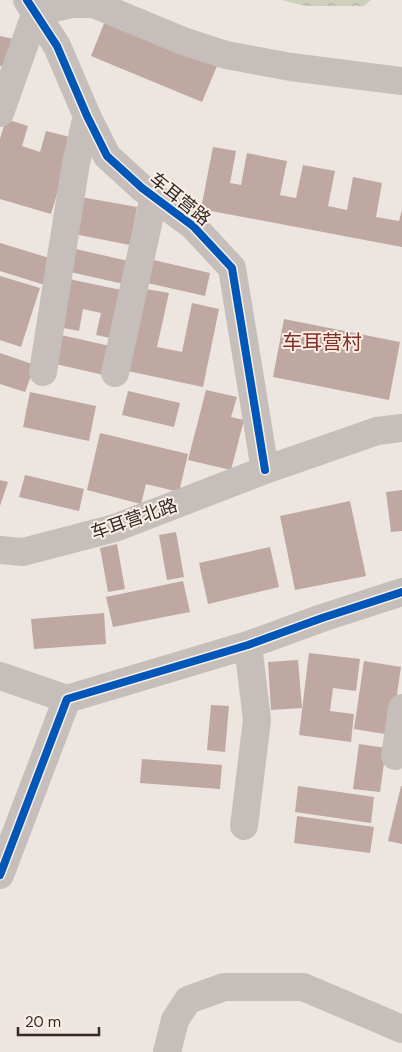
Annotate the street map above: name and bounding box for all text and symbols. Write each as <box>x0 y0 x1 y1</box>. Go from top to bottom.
street label: 车耳营路 <box>144 167 216 231</box>
district label: 车耳营村 <box>282 329 362 355</box>
street label: 车耳营北路 <box>88 493 180 545</box>
scale bar <box>18 1004 99 1036</box>
text: 20 m <box>25 1012 61 1032</box>

